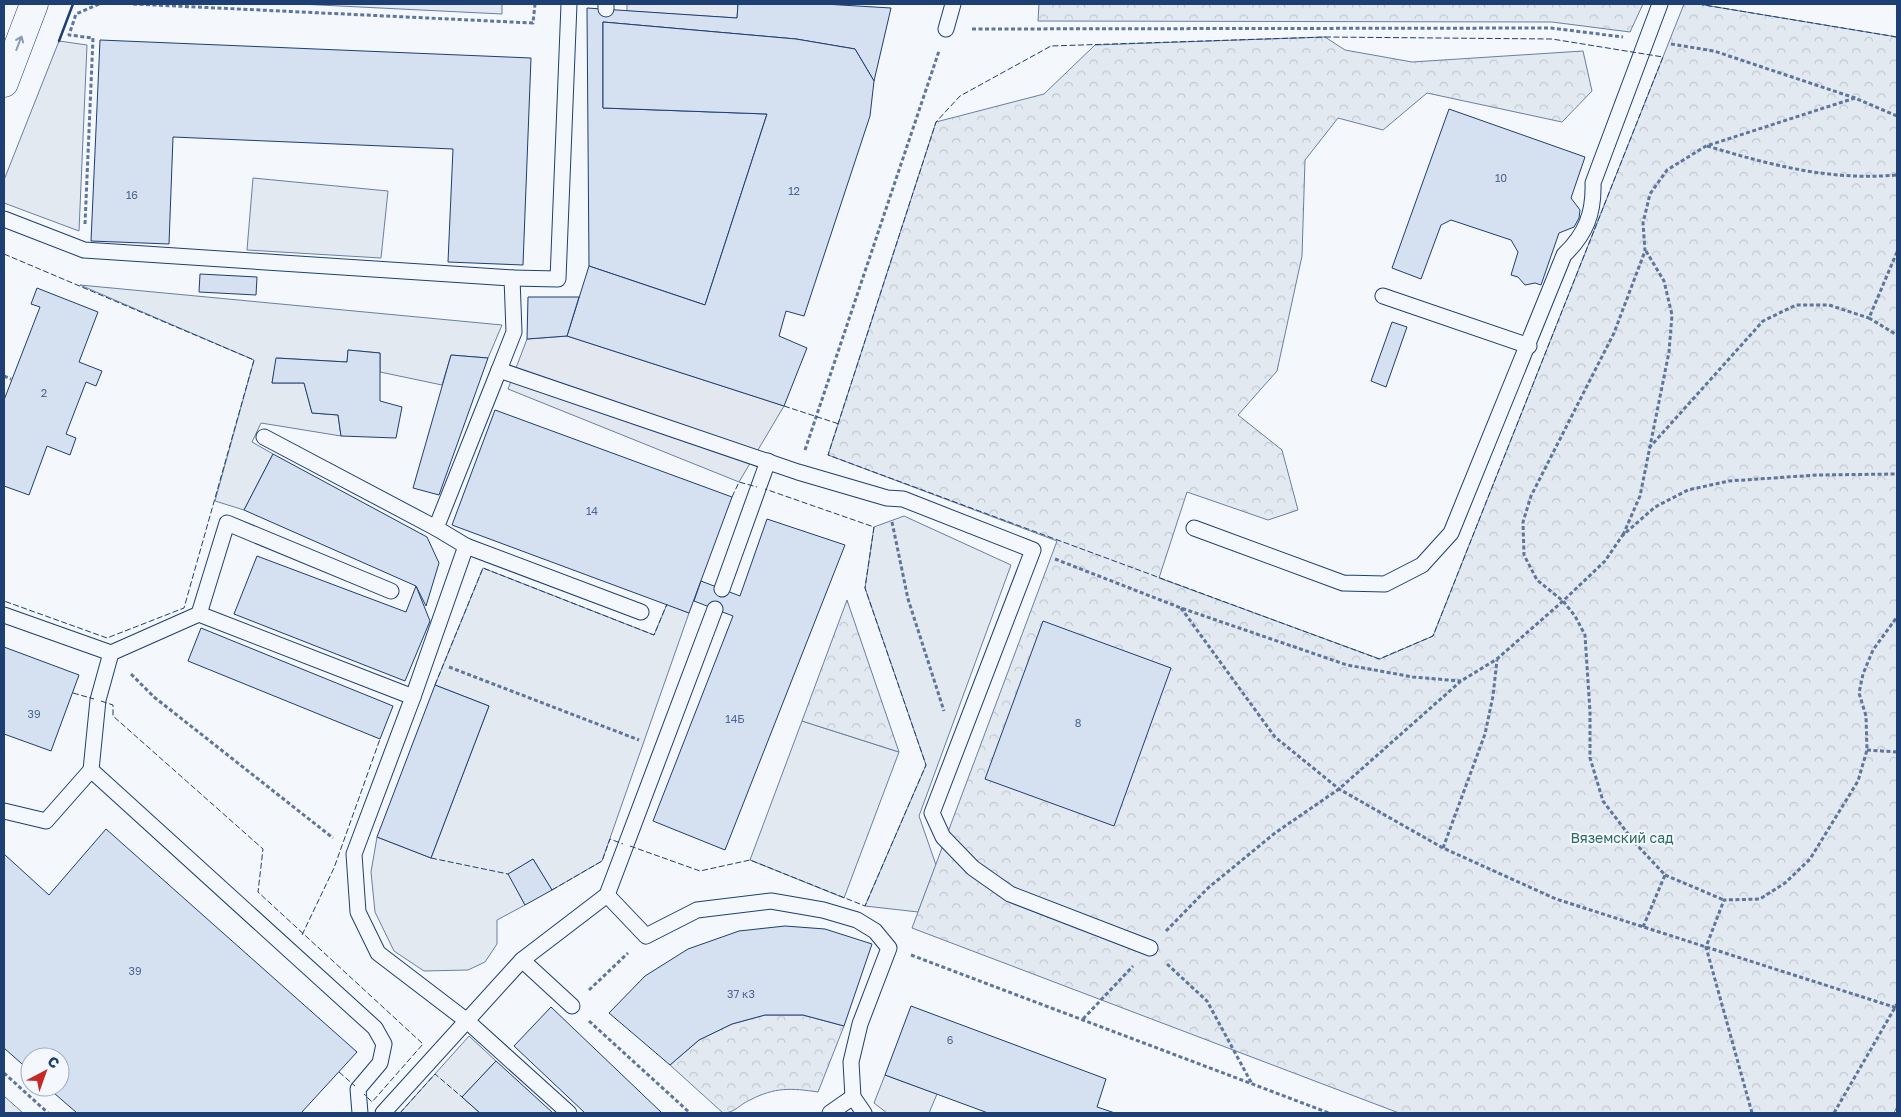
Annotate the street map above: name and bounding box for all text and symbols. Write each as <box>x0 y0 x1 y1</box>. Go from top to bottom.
one-way arrow <box>15 36 24 51</box>
house number: 10 <box>1495 171 1507 184</box>
house number: 12 <box>788 184 800 197</box>
house number: 16 <box>126 188 138 201</box>
house number: 2 <box>41 386 47 399</box>
house number: 14 <box>586 504 598 517</box>
house number: 39 <box>27 707 41 720</box>
house number: 14Б <box>725 712 745 725</box>
house number: 8 <box>1075 716 1082 729</box>
park label: Вяземский сад <box>1570 829 1674 846</box>
house number: 39 <box>128 964 142 977</box>
house number: 37 к3 <box>727 987 755 1000</box>
house number: 6 <box>947 1033 954 1046</box>
north arrow <box>20 1047 70 1097</box>
text: С <box>45 1052 63 1072</box>

